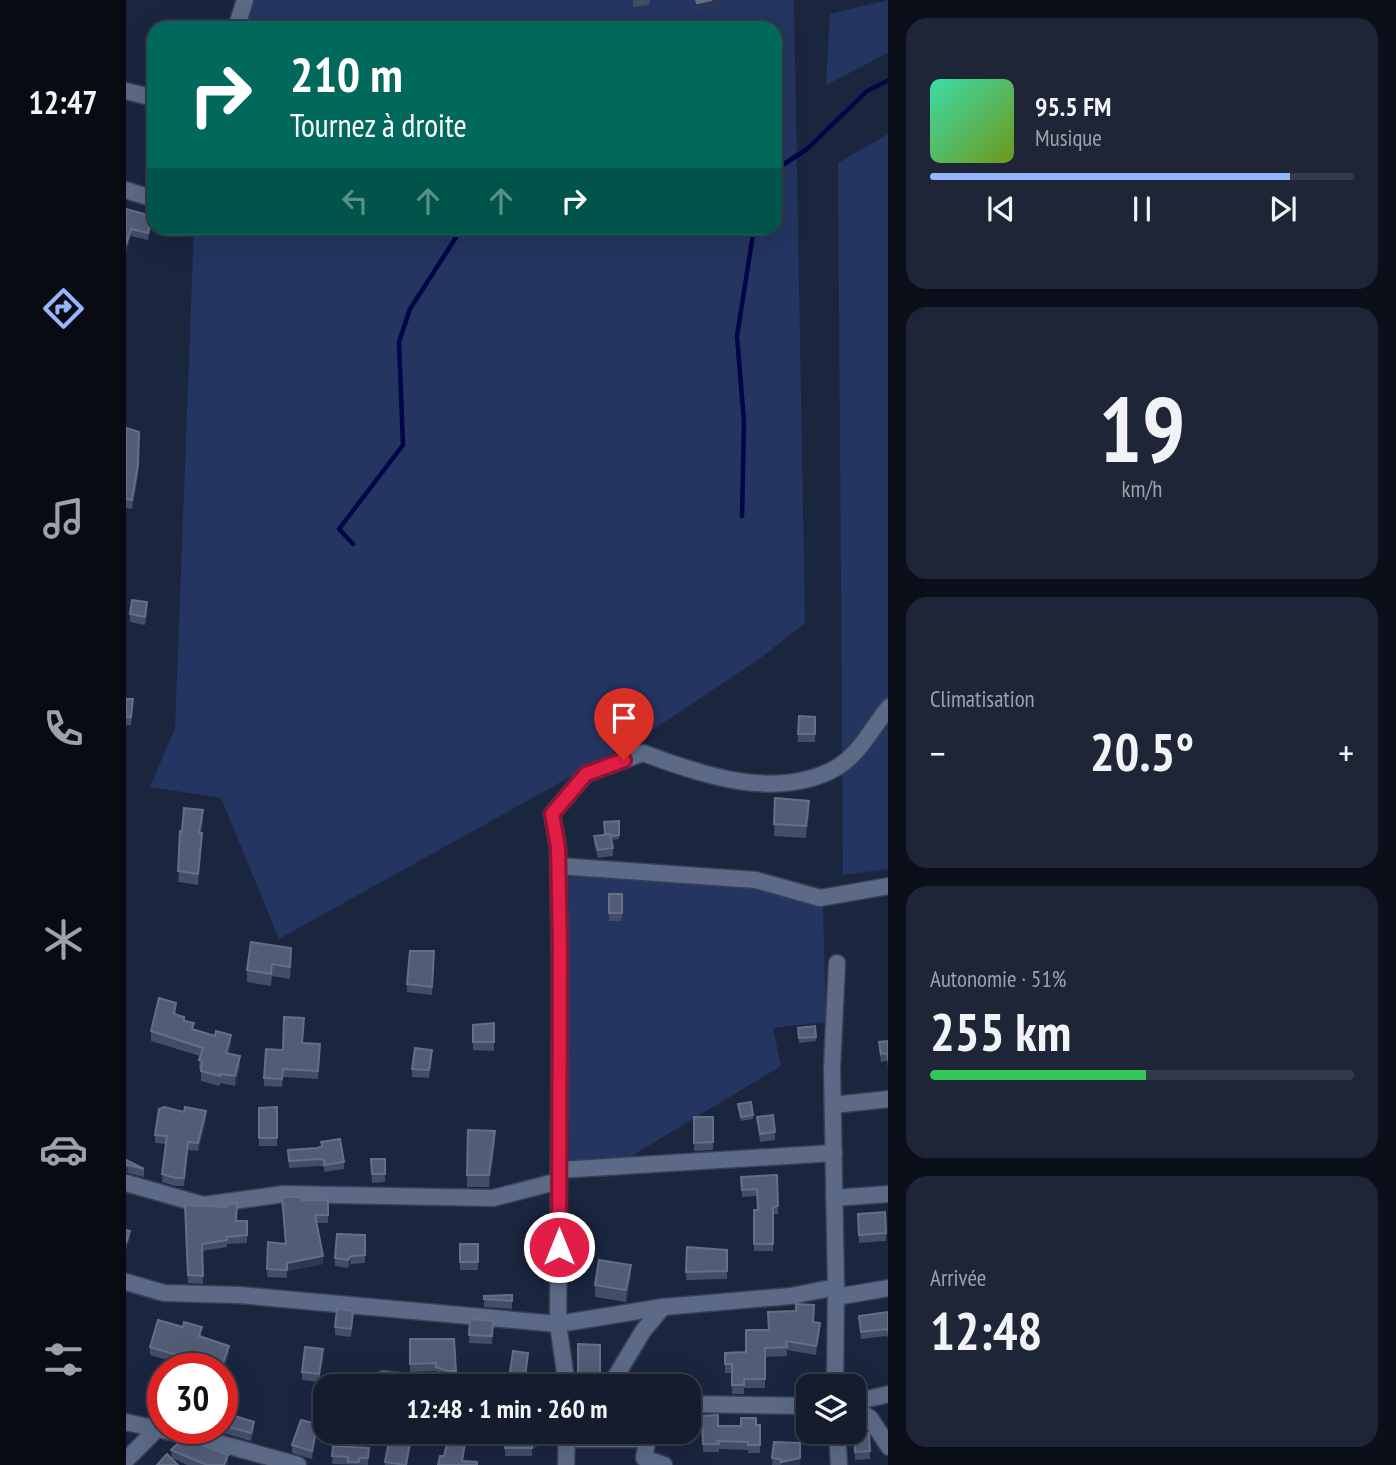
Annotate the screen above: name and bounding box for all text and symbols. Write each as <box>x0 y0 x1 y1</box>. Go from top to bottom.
text: 210 m <box>290 42 403 106</box>
icon: right <box>175 49 266 140</box>
text: 12:47 <box>28 81 98 123</box>
text: 95.5 FM <box>1035 90 1111 123</box>
text: Tournez à droite <box>290 104 467 146</box>
text: Musique <box>1035 123 1102 152</box>
icon: left <box>336 182 374 220</box>
icon: ahead <box>409 182 447 220</box>
icon: ahead <box>482 182 520 220</box>
icon: right <box>555 182 593 220</box>
icon: previous <box>982 190 1020 228</box>
icon: pause <box>1123 190 1161 228</box>
icon: next <box>1264 190 1302 228</box>
icon: directions <box>39 284 88 333</box>
text: 19 <box>1099 369 1186 487</box>
text: km/h <box>1122 474 1162 503</box>
icon: music <box>39 494 88 543</box>
text: Climatisation <box>930 684 1035 713</box>
pin <box>594 688 654 760</box>
icon: arrive <box>605 699 643 737</box>
icon: phone <box>39 704 88 753</box>
text: 20.5° <box>1090 718 1194 785</box>
text: − <box>930 728 946 777</box>
text: + <box>1338 728 1354 777</box>
icon: climate <box>39 915 88 964</box>
text: Autonomie · 51% <box>930 964 1066 993</box>
text: 255 km <box>930 998 1071 1065</box>
icon: car <box>39 1125 88 1174</box>
position arrow <box>522 1210 596 1284</box>
text: Arrivée <box>930 1263 986 1292</box>
text: 12:48 <box>930 1297 1042 1364</box>
icon: filters <box>39 1335 88 1384</box>
speed limit sign: 30 <box>147 1353 238 1444</box>
map controls <box>796 1374 866 1444</box>
button: layers <box>796 1374 866 1444</box>
text: 12:48 · 1 min · 260 m <box>407 1392 607 1425</box>

